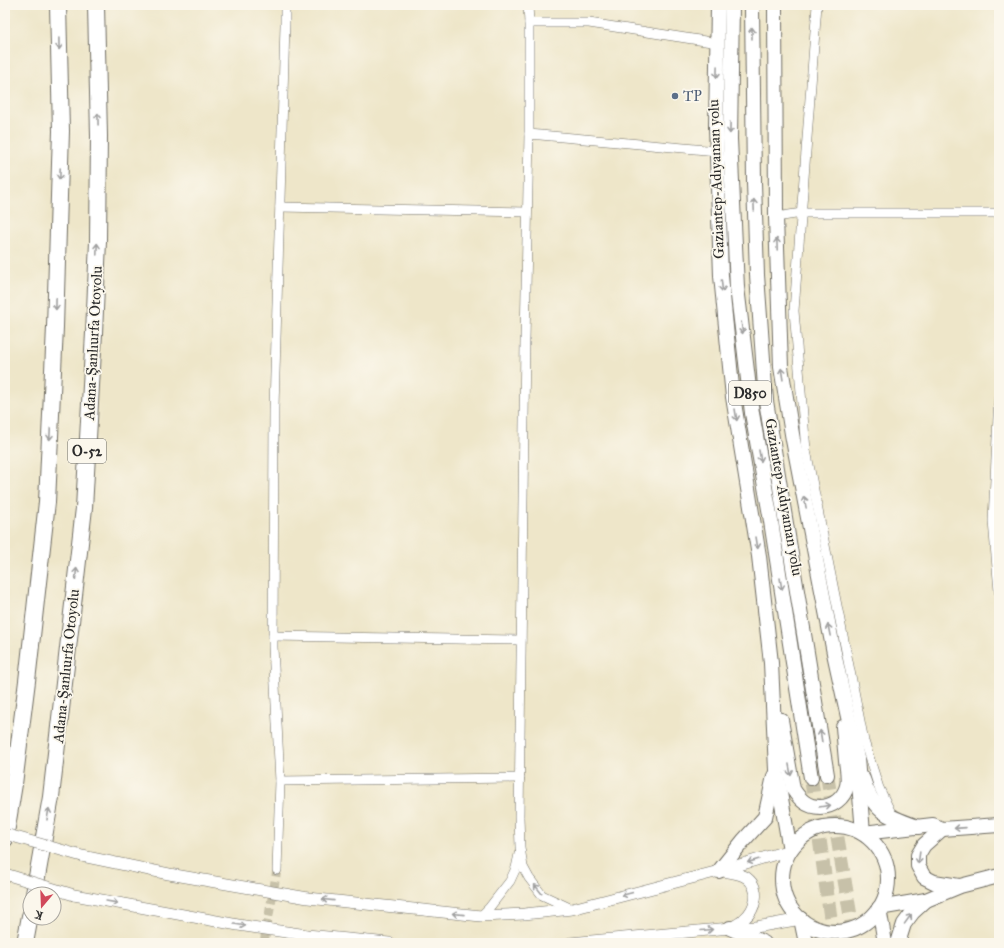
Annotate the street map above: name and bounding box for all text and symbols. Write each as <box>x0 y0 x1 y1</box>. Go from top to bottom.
one-way arrow <box>748 27 756 40</box>
one-way arrow <box>55 37 63 50</box>
one-way arrow <box>713 65 721 78</box>
place label: TP <box>683 87 702 105</box>
marker: TP <box>670 91 680 101</box>
street label: Gaziantep-Adıyaman yolu <box>704 99 728 259</box>
one-way arrow <box>94 113 102 126</box>
one-way arrow <box>726 121 734 134</box>
one-way arrow <box>56 167 63 180</box>
one-way arrow <box>751 199 758 212</box>
one-way arrow <box>773 238 780 251</box>
one-way arrow <box>94 243 101 256</box>
street label: Adana-Şanlıurfa Otoyolu <box>80 265 106 422</box>
one-way arrow <box>718 279 726 292</box>
one-way arrow <box>52 297 60 310</box>
one-way arrow <box>738 321 746 334</box>
one-way arrow <box>778 368 786 381</box>
road number: D850 <box>729 381 771 405</box>
one-way arrow <box>732 408 740 421</box>
street label: Gaziantep-Adıyaman yolu <box>761 417 807 577</box>
one-way arrow <box>46 427 54 440</box>
road number: O-52 <box>68 439 106 463</box>
one-way arrow <box>756 449 764 462</box>
one-way arrow <box>800 496 808 509</box>
one-way arrow <box>753 536 761 549</box>
one-way arrow <box>72 568 80 581</box>
one-way arrow <box>777 578 785 591</box>
street label: Adana-Şanlıurfa Otoyolu <box>49 588 83 745</box>
one-way arrow <box>825 624 833 637</box>
one-way arrow <box>817 730 825 743</box>
one-way arrow <box>786 763 794 776</box>
one-way arrow <box>818 802 831 810</box>
one-way arrow <box>44 808 52 821</box>
one-way arrow <box>954 825 967 832</box>
one-way arrow <box>915 852 923 865</box>
one-way arrow <box>747 858 760 865</box>
one-way arrow <box>534 884 543 895</box>
north arrow <box>22 886 62 926</box>
one-way arrow <box>621 891 634 899</box>
one-way arrow <box>322 896 335 904</box>
one-way arrow <box>105 898 118 906</box>
text: K <box>32 907 45 922</box>
one-way arrow <box>452 910 465 918</box>
one-way arrow <box>904 913 912 924</box>
one-way arrow <box>233 921 246 929</box>
one-way arrow <box>700 927 713 934</box>

